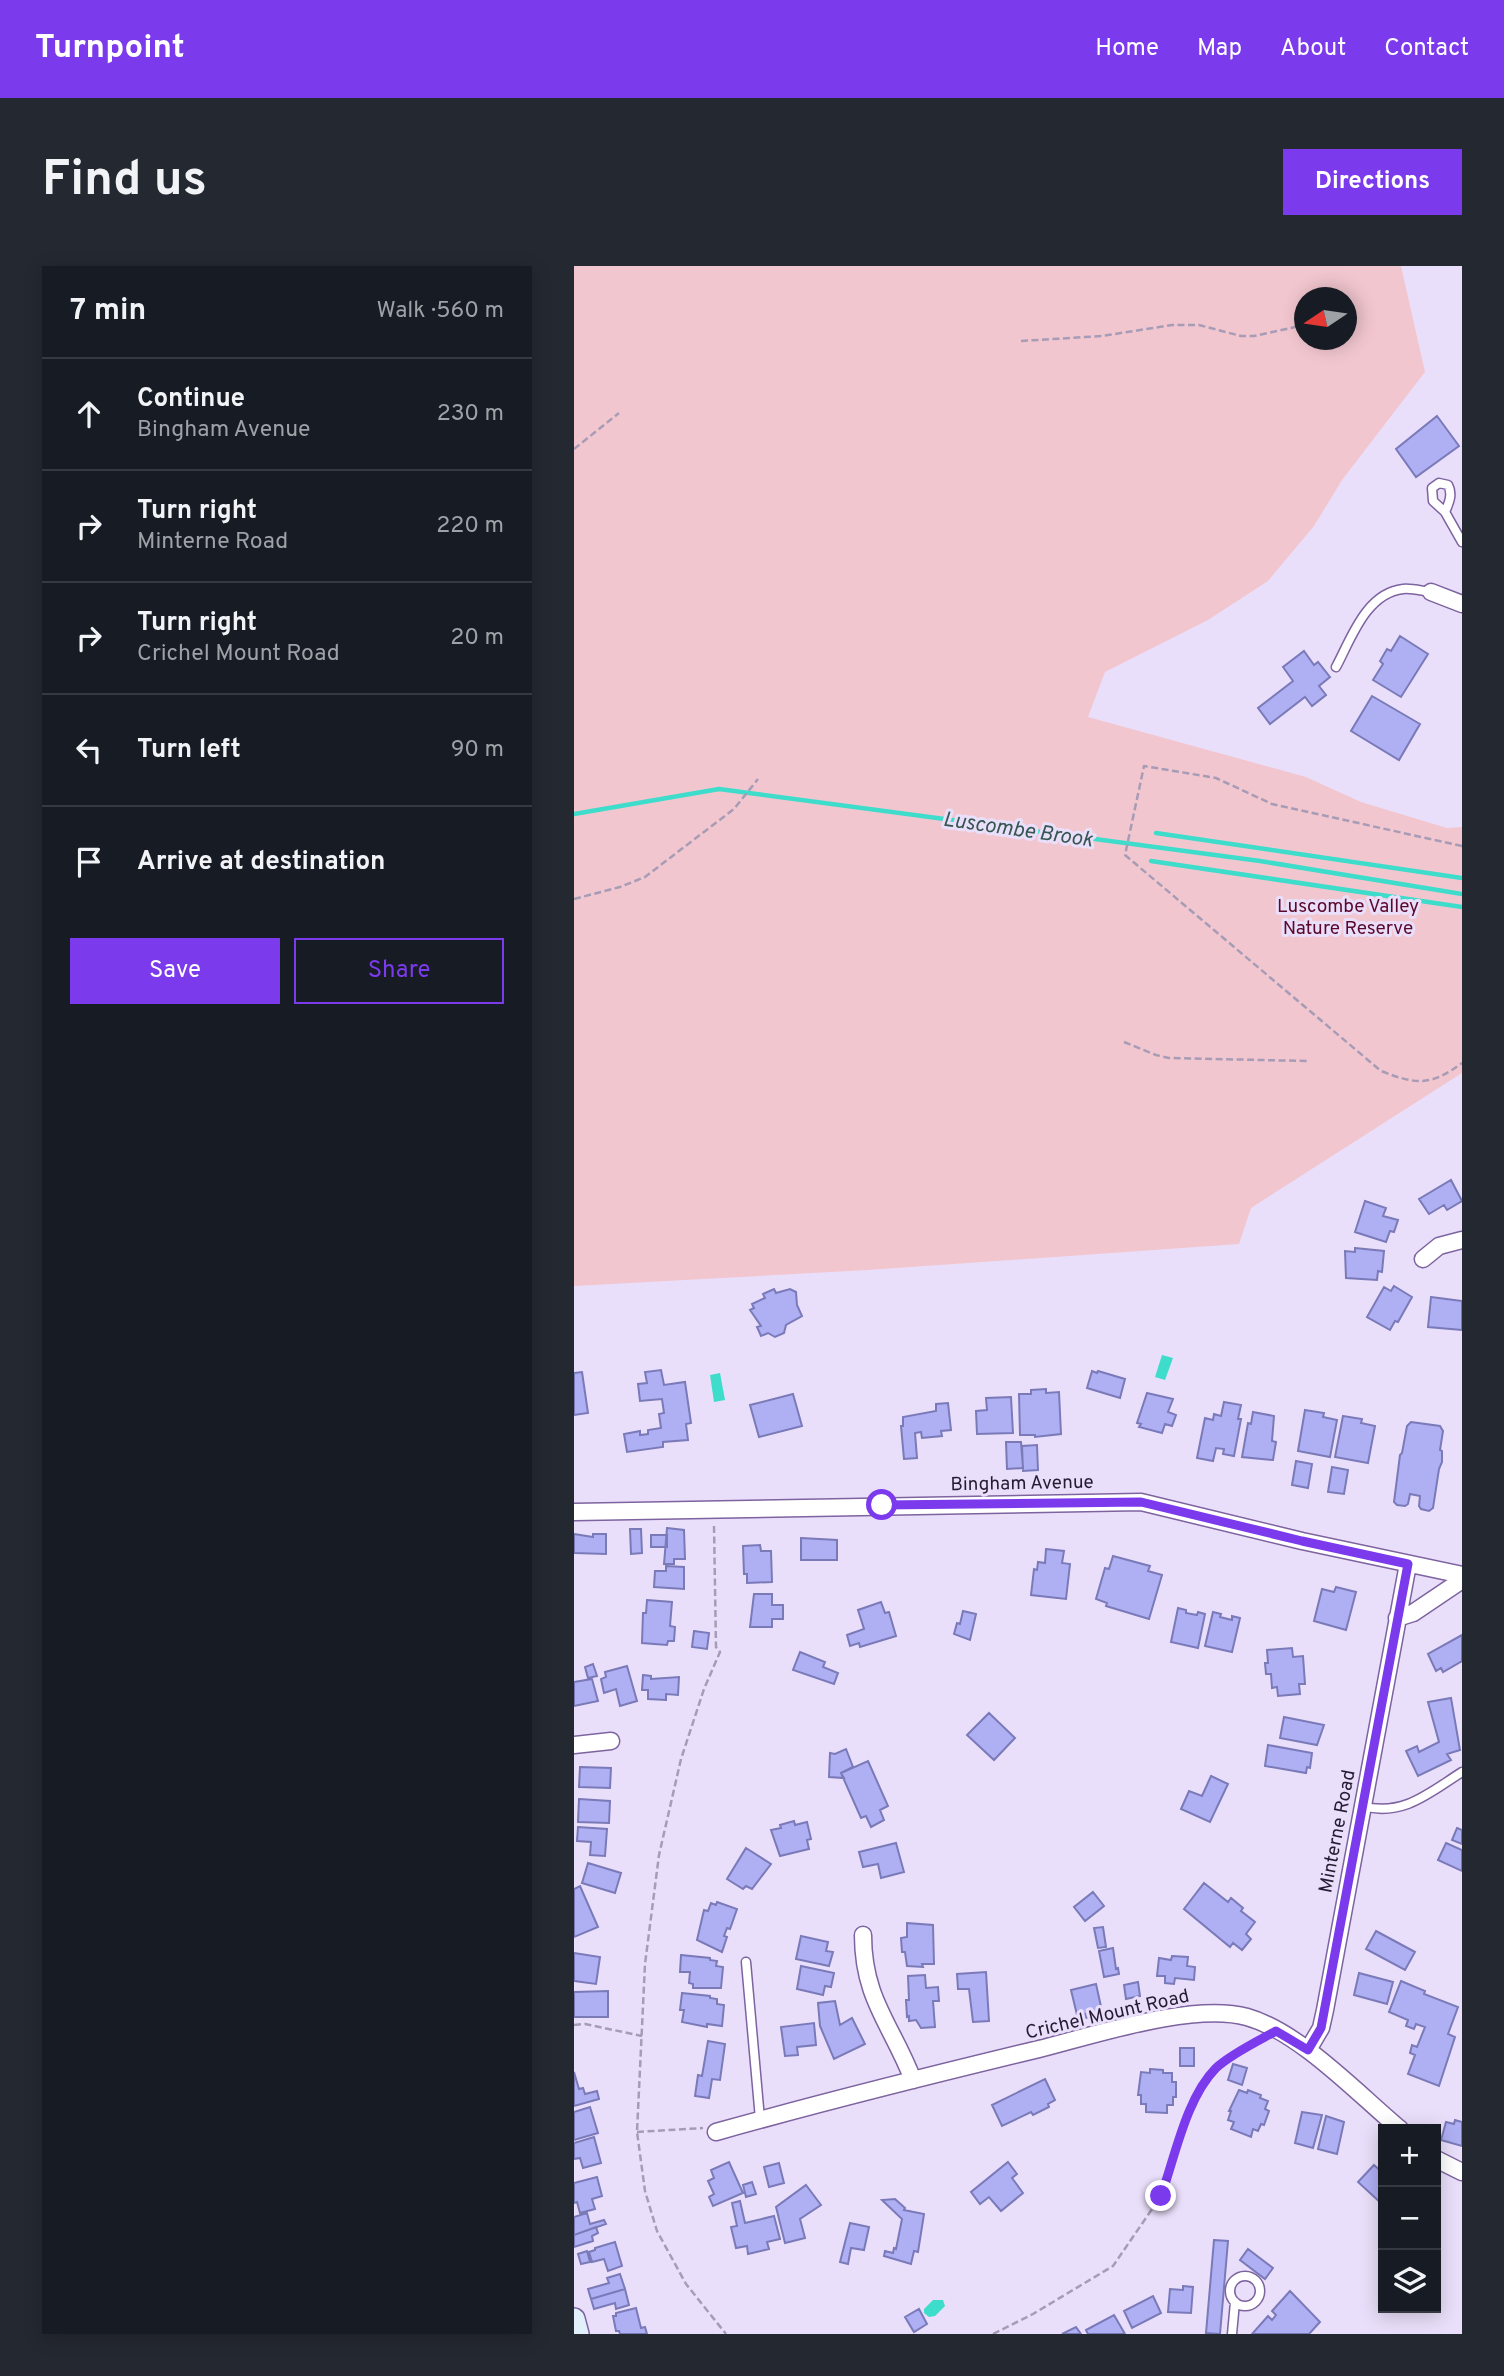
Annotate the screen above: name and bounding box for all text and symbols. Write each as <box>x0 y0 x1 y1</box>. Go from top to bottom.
text: Turnpoint <box>35 28 185 70</box>
text: Home <box>1095 34 1159 64</box>
text: Map <box>1197 34 1242 64</box>
text: About <box>1280 34 1346 64</box>
text: Contact <box>1384 34 1469 64</box>
button: Directions <box>1283 149 1462 215</box>
text: Find us <box>42 151 207 213</box>
north arrow <box>1294 287 1357 350</box>
text: 7 min <box>70 293 146 330</box>
text: Walk · 560 m <box>376 297 504 326</box>
text: Continue <box>137 383 245 416</box>
icon: ahead <box>70 395 108 433</box>
text: 230 m <box>437 400 504 429</box>
text: Bingham Avenue <box>137 416 311 445</box>
text: Turn right <box>137 495 257 528</box>
icon: right <box>70 507 108 545</box>
text: 220 m <box>436 512 504 541</box>
text: Minterne Road <box>137 528 288 557</box>
text: Turn right <box>137 607 257 640</box>
icon: right <box>70 619 108 657</box>
text: 20 m <box>450 624 504 653</box>
text: Crichel Mount Road <box>137 640 340 669</box>
icon: left <box>70 731 108 769</box>
text: Turn left <box>137 734 241 767</box>
text: 90 m <box>451 736 504 765</box>
water label: Luscombe Brook <box>941 807 1095 854</box>
icon: arrive <box>70 843 108 881</box>
text: Arrive at destination <box>137 846 385 879</box>
park label: Luscombe Valley Nature Reserve <box>1277 895 1419 941</box>
button: Save <box>70 938 280 1004</box>
button: Share <box>294 938 504 1004</box>
street label: Bingham Avenue <box>950 1471 1094 1497</box>
route start <box>866 1489 897 1520</box>
street label: Minterne Road <box>1314 1768 1362 1895</box>
street label: Crichel Mount Road <box>1023 1984 1192 2045</box>
map controls <box>1378 2124 1441 2313</box>
button: + <box>1378 2124 1441 2187</box>
route end <box>1145 2180 1176 2211</box>
button: − <box>1378 2187 1441 2250</box>
button: layers <box>1378 2250 1441 2313</box>

